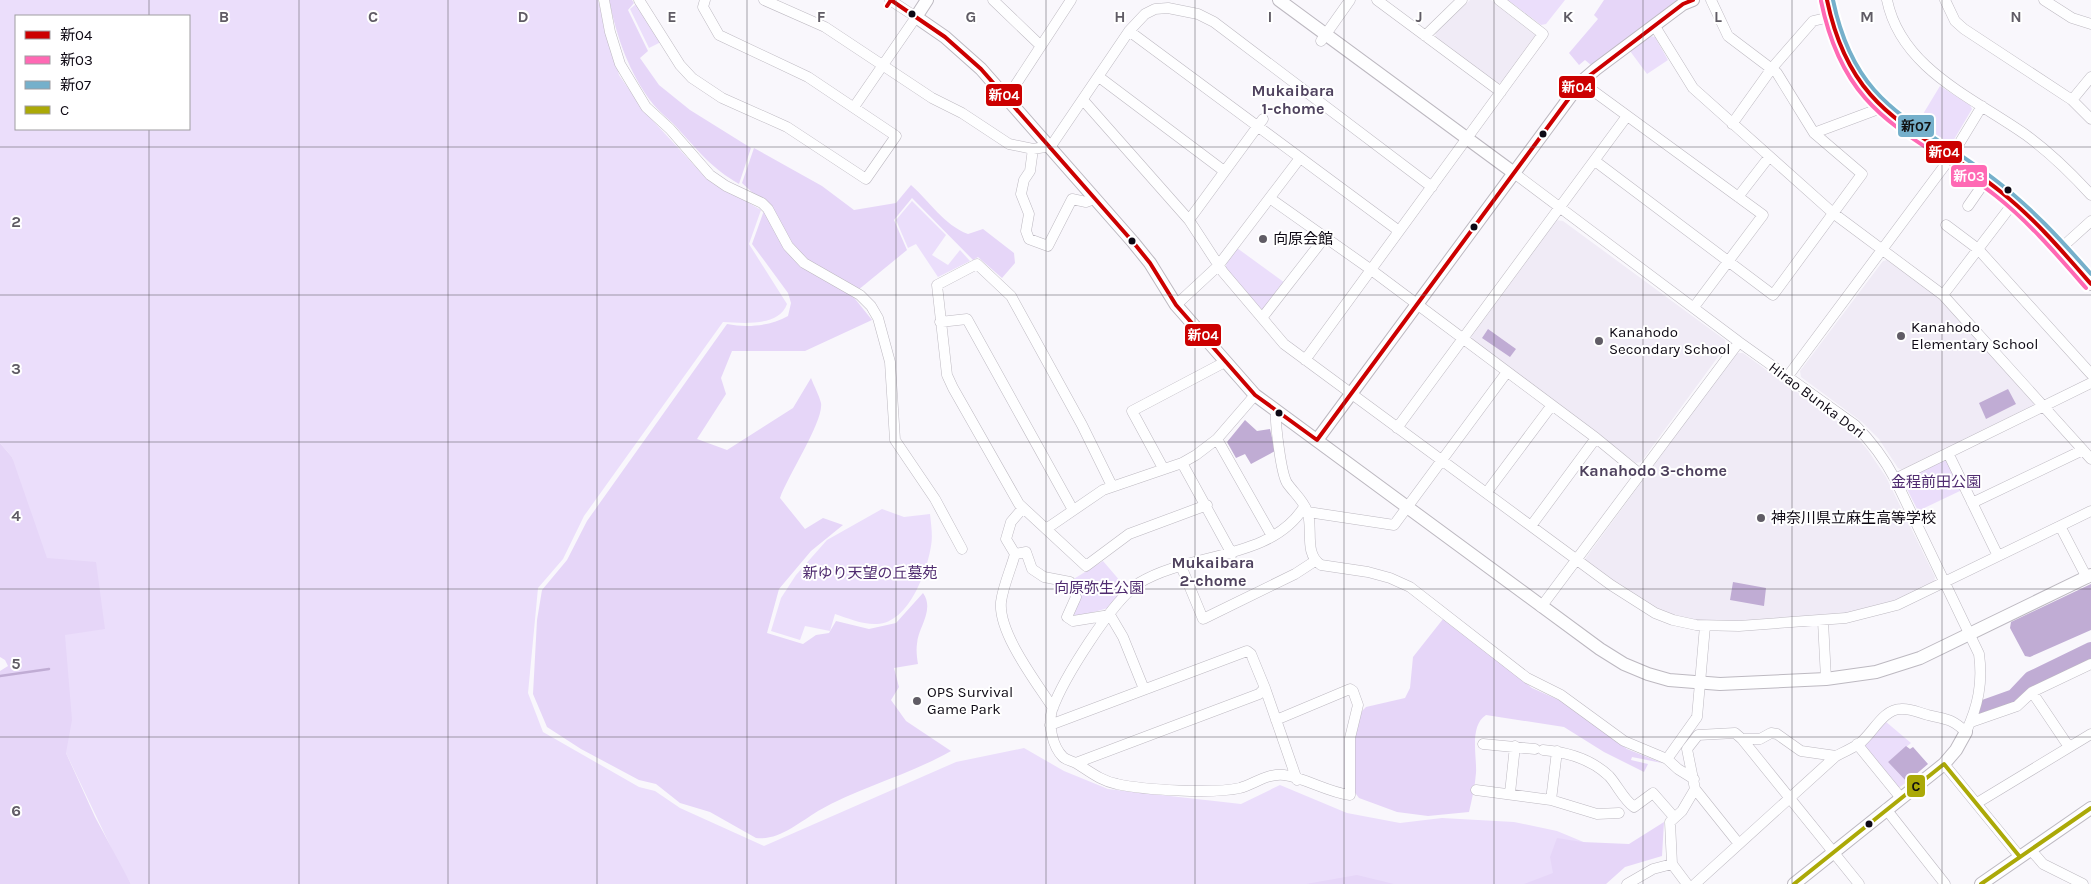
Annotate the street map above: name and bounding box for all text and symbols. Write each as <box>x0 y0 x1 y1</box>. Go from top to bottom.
text: B <box>219 7 229 26</box>
text: C <box>368 7 378 26</box>
text: D <box>518 7 529 26</box>
text: E <box>667 7 677 26</box>
text: F <box>817 7 826 26</box>
text: G <box>966 7 976 26</box>
text: H <box>1114 7 1126 26</box>
text: I <box>1268 7 1272 26</box>
text: J <box>1415 7 1423 26</box>
text: K <box>1563 7 1574 26</box>
text: L <box>1714 7 1722 26</box>
text: M <box>1860 7 1874 26</box>
text: N <box>2010 7 2022 26</box>
unlabelled marker <box>907 9 917 19</box>
legend <box>15 15 190 130</box>
text: 新04 <box>60 26 93 44</box>
text: 新03 <box>60 51 93 69</box>
line badge: 新04 <box>1558 75 1596 99</box>
text: 新07 <box>60 76 91 94</box>
text: 新04 <box>1561 79 1593 96</box>
district label: Mukaibara 1-chome <box>1252 81 1334 118</box>
line badge: 新04 <box>985 83 1023 107</box>
text: 新04 <box>988 87 1020 104</box>
text: C <box>60 101 69 119</box>
line badge: 新07 <box>1897 114 1935 138</box>
text: 新07 <box>1901 118 1931 135</box>
unlabelled marker <box>1538 129 1548 139</box>
line badge: 新04 <box>1925 140 1963 164</box>
text: 新04 <box>1928 144 1960 161</box>
line badge: 新03 <box>1950 164 1988 188</box>
text: 新03 <box>1953 168 1985 185</box>
unlabelled marker <box>2003 185 2013 195</box>
text: 2 <box>11 212 21 231</box>
unlabelled marker <box>1469 222 1479 232</box>
place label: 向原会館 <box>1273 230 1333 248</box>
marker: 向原会館 <box>1257 233 1269 245</box>
unlabelled marker <box>1127 236 1137 246</box>
place label: Kanahodo Elementary School <box>1911 318 2038 353</box>
line badge: 新04 <box>1184 323 1222 347</box>
place label: Kanahodo Secondary School <box>1609 323 1730 358</box>
text: 新04 <box>1187 327 1219 344</box>
marker: Kanahodo Elementary School <box>1895 330 1907 342</box>
marker: Kanahodo Secondary School <box>1593 335 1605 347</box>
street label: Hirao Bunka Dori <box>1765 358 1869 442</box>
text: 3 <box>11 359 21 378</box>
unlabelled marker <box>1274 408 1284 418</box>
district label: Kanahodo 3-chome <box>1579 461 1727 480</box>
park label: 金程前田公園 <box>1891 473 1981 491</box>
text: 4 <box>11 506 21 525</box>
place label: 神奈川県立麻生高等学校 <box>1771 509 1936 527</box>
marker: 神奈川県立麻生高等学校 <box>1755 512 1767 524</box>
district label: Mukaibara 2-chome <box>1172 553 1254 590</box>
park label: 新ゆり天望の丘墓苑 <box>802 564 938 582</box>
park label: 向原弥生公園 <box>1054 579 1144 597</box>
text: 5 <box>11 654 21 673</box>
place label: OPS Survival Game Park <box>927 683 1013 718</box>
marker: OPS Survival Game Park <box>911 695 923 707</box>
line badge: C <box>1906 774 1926 798</box>
text: C <box>1912 778 1921 795</box>
text: 6 <box>11 801 21 820</box>
unlabelled marker <box>1864 819 1874 829</box>

